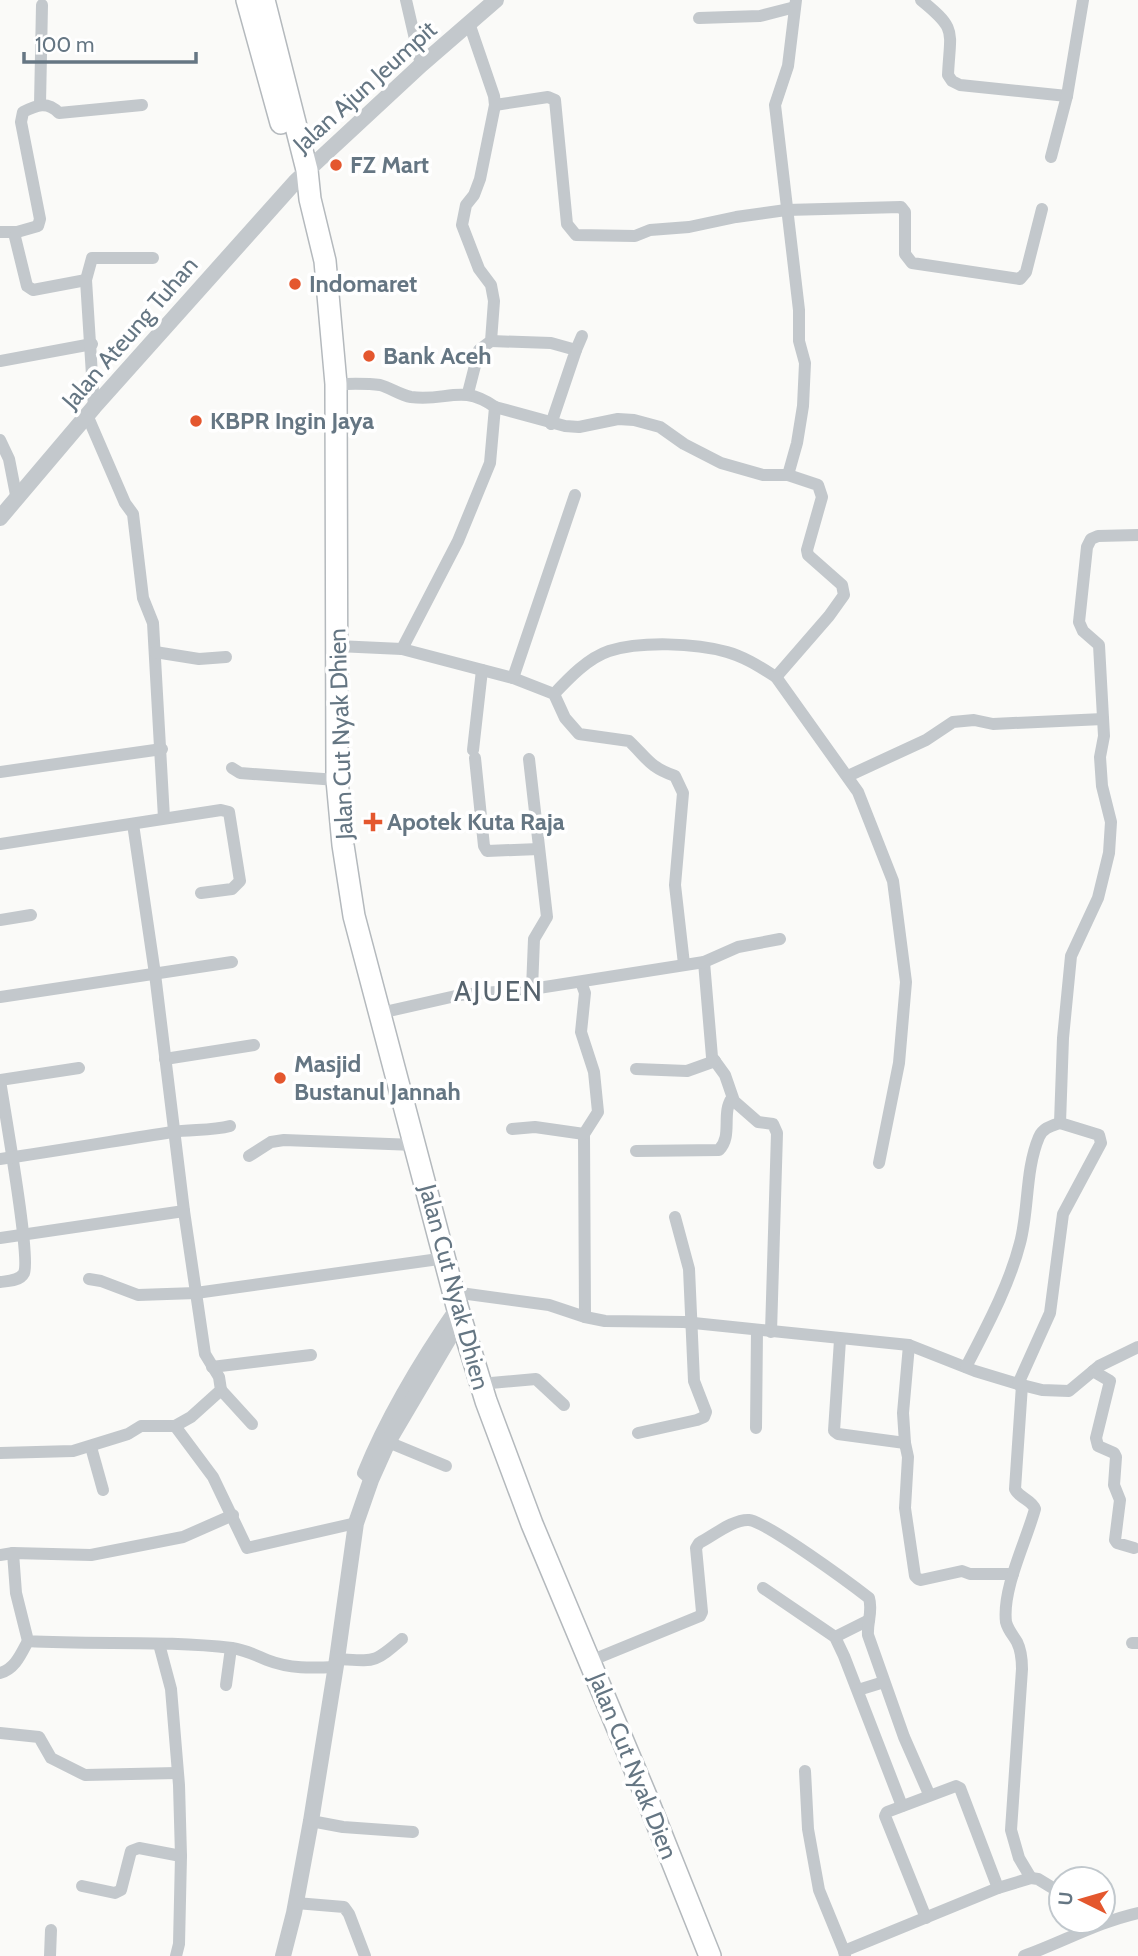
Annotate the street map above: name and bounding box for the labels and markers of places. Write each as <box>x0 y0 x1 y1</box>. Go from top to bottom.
place label: FZ Mart <box>350 150 429 179</box>
marker: FZ Mart <box>328 157 344 173</box>
place label: Indomaret <box>309 269 417 298</box>
marker: Indomaret <box>287 276 303 292</box>
place label: Bank Aceh <box>383 341 491 370</box>
marker: Bank Aceh <box>361 348 377 364</box>
place label: KBPR Ingin Jaya <box>210 406 374 435</box>
marker: KBPR Ingin Jaya <box>188 413 204 429</box>
place label: Apotek Kuta Raja <box>387 807 565 836</box>
marker: Apotek Kuta Raja <box>365 814 381 830</box>
place label: Masjid Bustanul Jannah <box>294 1049 461 1106</box>
marker: Masjid Bustanul Jannah <box>272 1070 288 1086</box>

